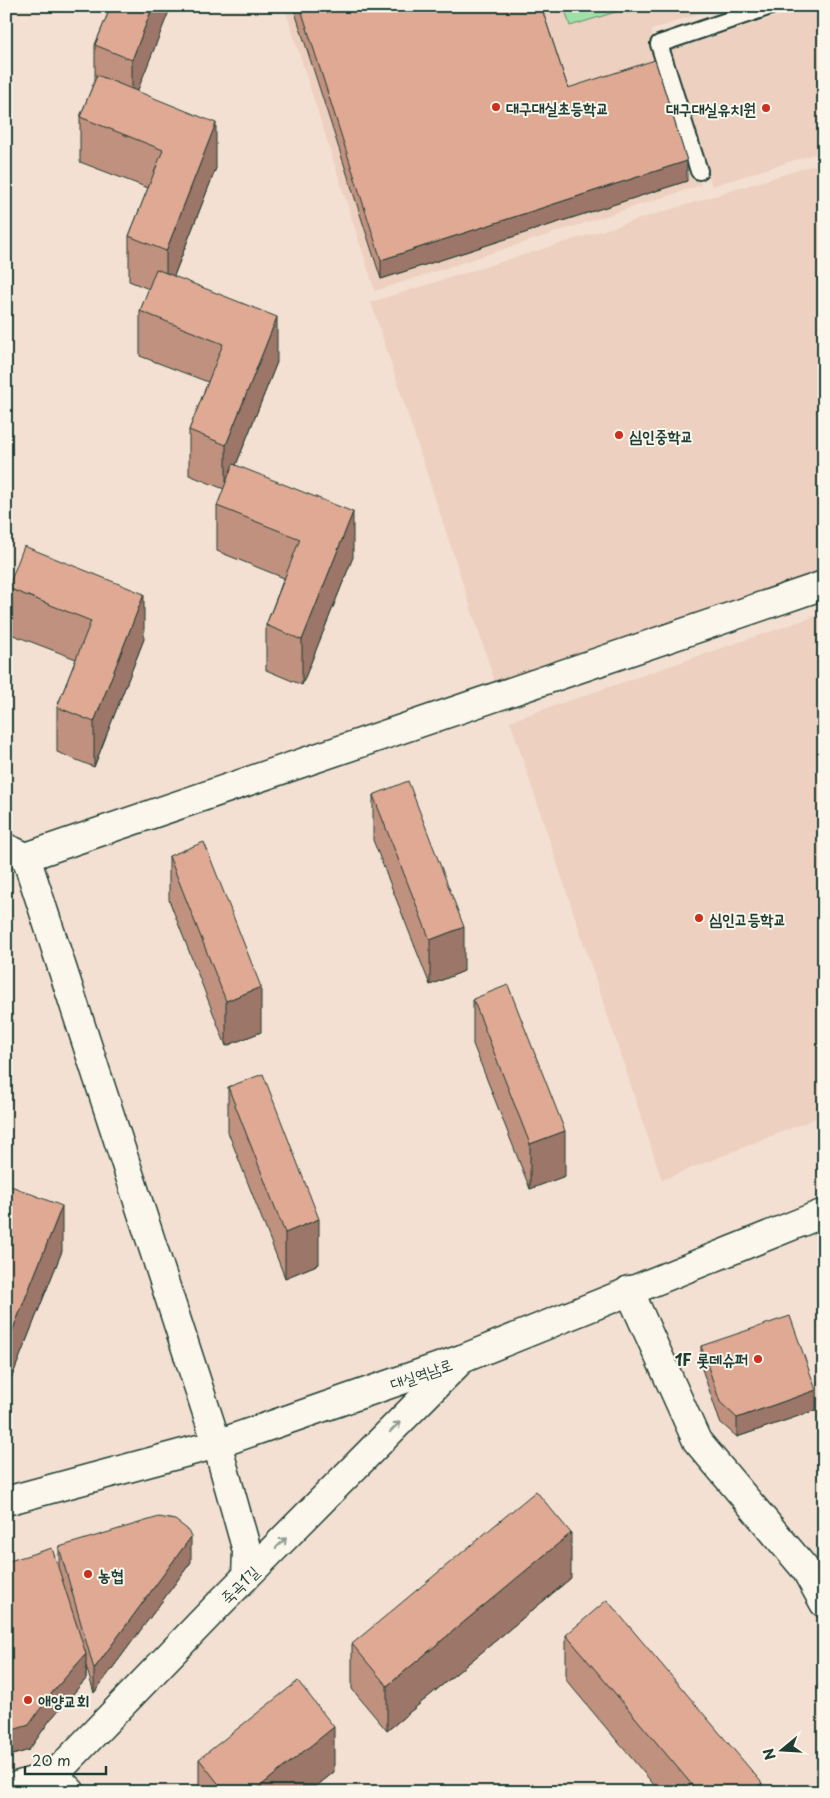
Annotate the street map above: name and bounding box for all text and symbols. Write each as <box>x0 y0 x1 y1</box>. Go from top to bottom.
place label: 대구대실초등학교 <box>506 95 609 119</box>
place label: 대구대실유치원 <box>666 96 756 120</box>
marker: 대구대실초등학교 <box>490 101 502 113</box>
marker: 대구대실유치원 <box>760 102 772 114</box>
place label: 심인중학교 <box>629 423 693 447</box>
marker: 심인중학교 <box>613 429 625 441</box>
place label: 심인고등학교 <box>709 906 786 930</box>
marker: 심인고등학교 <box>693 912 705 924</box>
place label: 1F 롯데슈퍼 <box>675 1347 748 1371</box>
street label: 대실역남로 <box>387 1351 455 1395</box>
marker: 1F 롯데슈퍼 <box>752 1353 764 1365</box>
one-way arrow <box>388 1421 401 1433</box>
one-way arrow <box>274 1537 286 1549</box>
street label: 죽곡1길 <box>214 1559 264 1609</box>
place label: 농협 <box>98 1562 124 1586</box>
marker: 농협 <box>82 1568 94 1580</box>
place label: 애양교회 <box>38 1688 90 1712</box>
marker: 애양교회 <box>22 1694 34 1706</box>
north arrow <box>758 1726 808 1776</box>
scale bar <box>25 1743 106 1775</box>
text: N <box>757 1746 781 1763</box>
text: 20 m <box>32 1748 71 1771</box>

